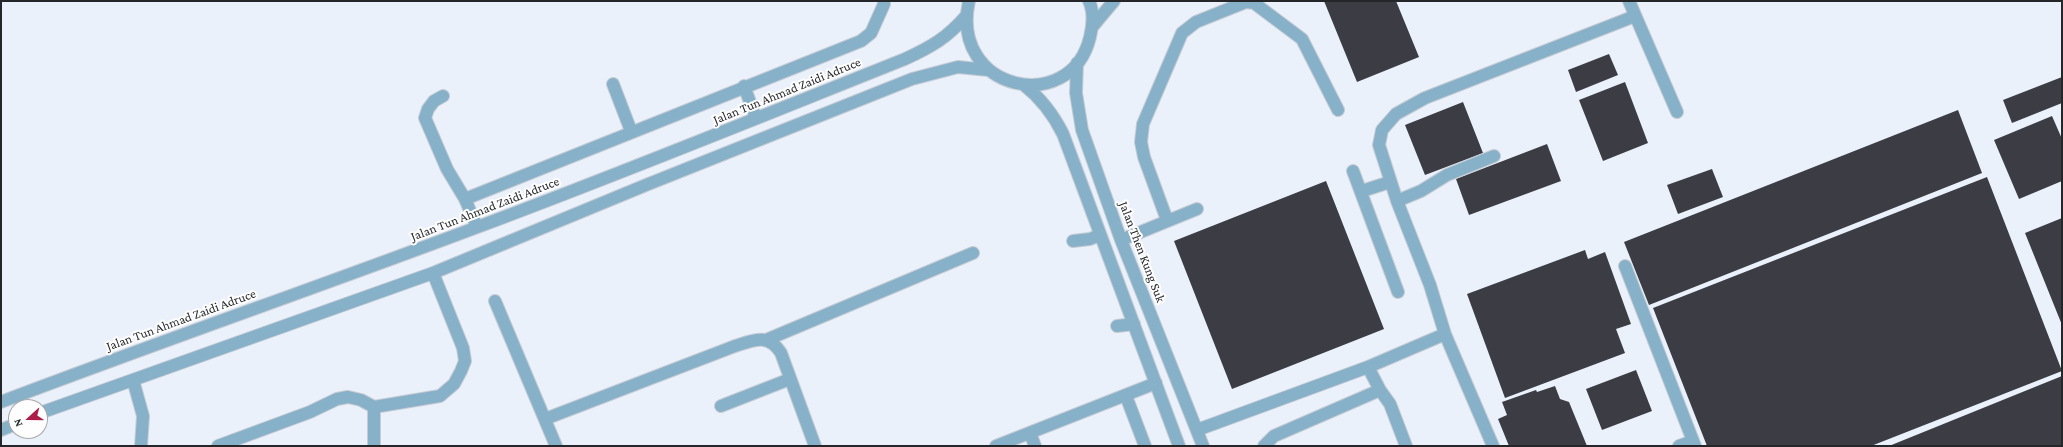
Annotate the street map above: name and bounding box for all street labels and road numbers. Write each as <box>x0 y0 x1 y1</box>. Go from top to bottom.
street label: Jalan Tun Ahmad Zaidi Adruce <box>711 54 863 128</box>
street label: Jalan Tun Ahmad Zaidi Adruce <box>409 173 561 245</box>
street label: Jalan Then Kung Suk <box>1116 199 1168 305</box>
street label: Jalan Tun Ahmad Zaidi Adruce <box>104 286 258 354</box>

